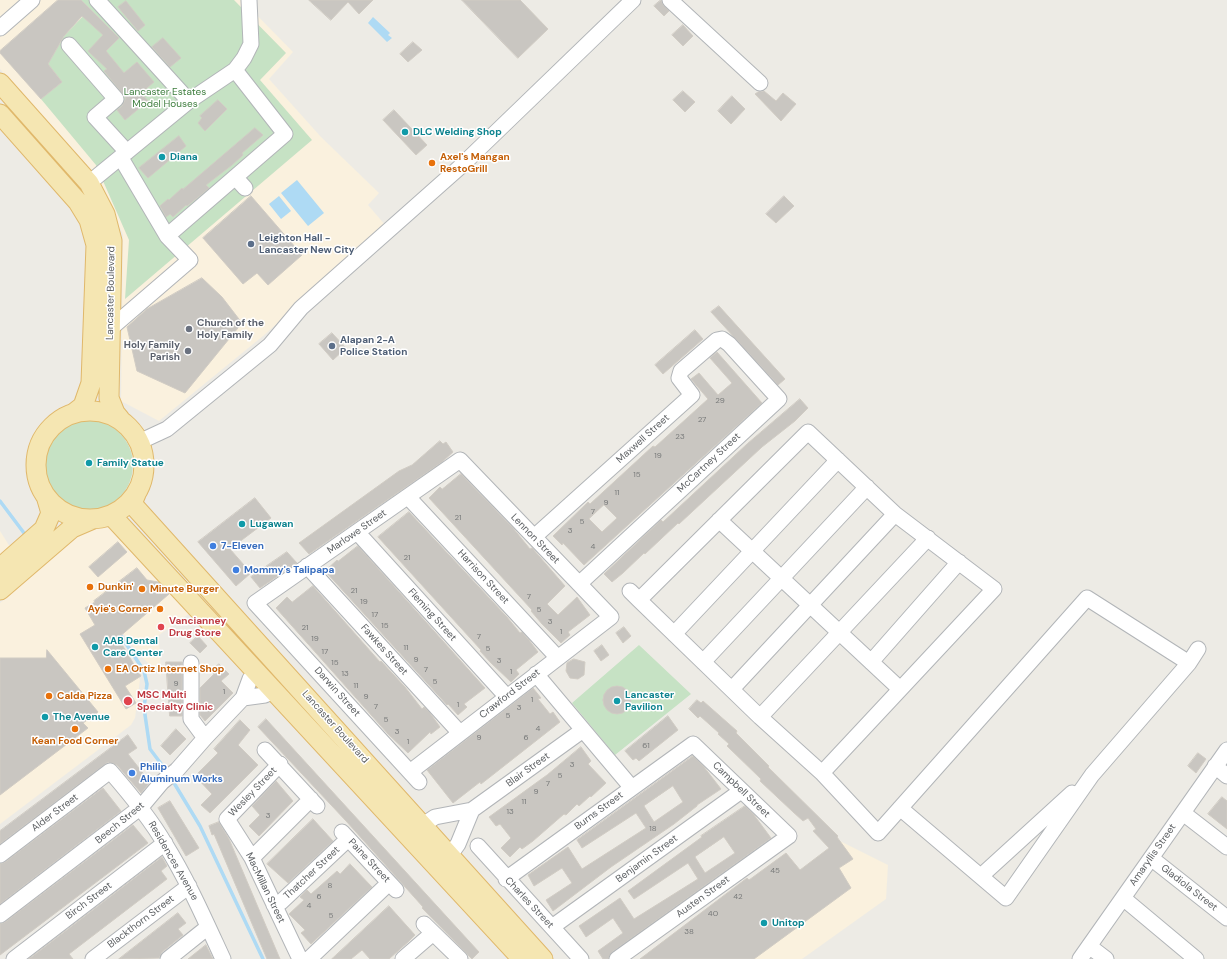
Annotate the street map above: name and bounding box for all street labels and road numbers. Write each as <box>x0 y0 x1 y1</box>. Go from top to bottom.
street label: Lancaster Boulevard <box>104 246 118 340</box>
street label: Maxwell Street <box>614 412 672 466</box>
street label: McCartney Street <box>675 431 743 495</box>
street label: Marlowe Street <box>325 507 389 557</box>
street label: Lennon Street <box>508 511 562 567</box>
street label: Harrison Street <box>455 547 511 607</box>
street label: Fleming Street <box>405 586 459 644</box>
street label: Fawkes Street <box>358 622 410 678</box>
street label: Darwin Street <box>312 665 362 719</box>
street label: Crawford Street <box>477 667 543 721</box>
street label: Lancaster Boulevard <box>299 688 371 766</box>
street label: Blair Street <box>504 750 552 790</box>
street label: Campbell Street <box>710 760 772 820</box>
street label: Wesley Street <box>226 765 280 819</box>
street label: Burns Street <box>572 789 626 833</box>
street label: Alder Street <box>29 792 81 834</box>
street label: Beech Street <box>93 800 147 846</box>
street label: Residences Avenue <box>145 819 201 903</box>
street label: Amaryllis Street <box>1127 822 1179 888</box>
street label: Benjamin Street <box>614 833 680 885</box>
street label: Paine Street <box>346 836 392 886</box>
street label: Thatcher Street <box>281 844 343 902</box>
street label: MacMillan Street <box>243 851 287 925</box>
street label: Gladiola Street <box>1158 862 1220 914</box>
street label: Austen Street <box>674 874 732 920</box>
street label: Charles Street <box>502 875 556 931</box>
street label: Birch Street <box>64 880 114 922</box>
street label: Blackthorn Street <box>105 893 177 951</box>

